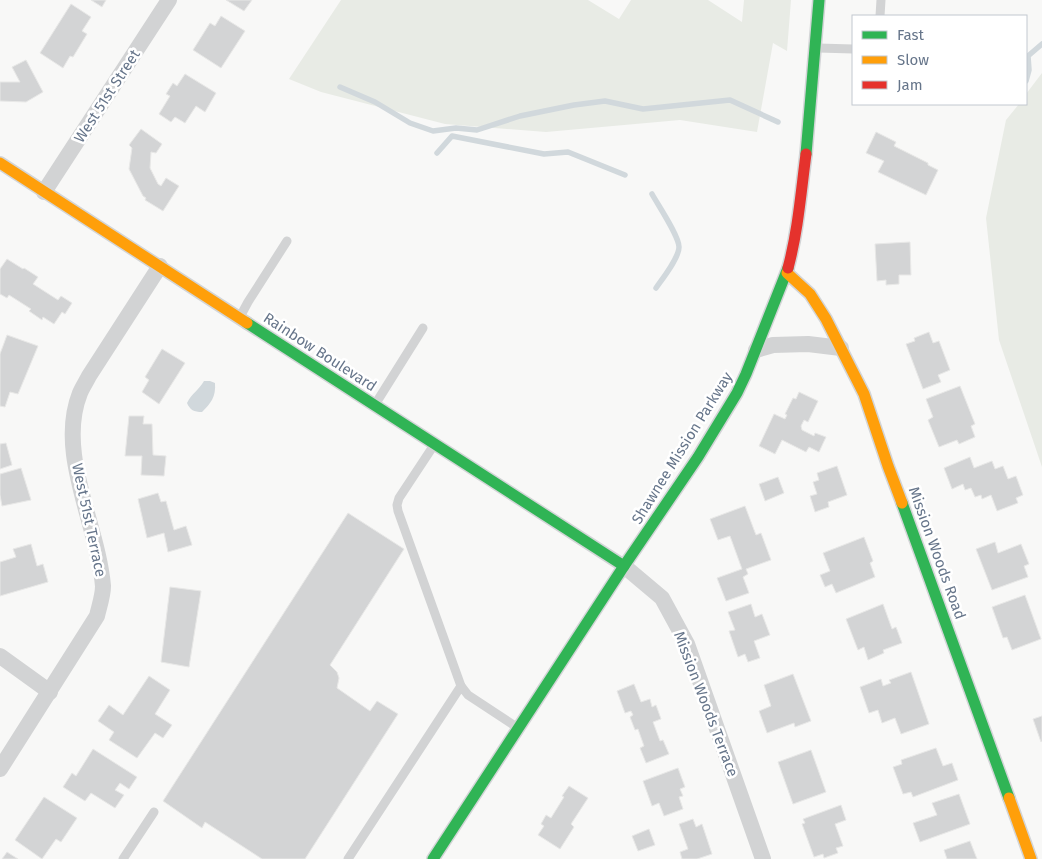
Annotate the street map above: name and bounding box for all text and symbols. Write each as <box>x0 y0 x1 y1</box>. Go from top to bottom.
legend <box>852 15 1027 105</box>
text: Fast <box>897 26 924 44</box>
street label: West 51st Street <box>70 46 144 146</box>
text: Slow <box>897 51 929 69</box>
text: Jam <box>897 76 923 94</box>
street label: Rainbow Boulevard <box>260 309 380 395</box>
street label: Shawnee Mission Parkway <box>628 368 737 527</box>
street label: West 51st Terrace <box>68 461 110 579</box>
street label: Mission Woods Road <box>905 484 969 622</box>
street label: Mission Woods Terrace <box>670 629 742 779</box>

